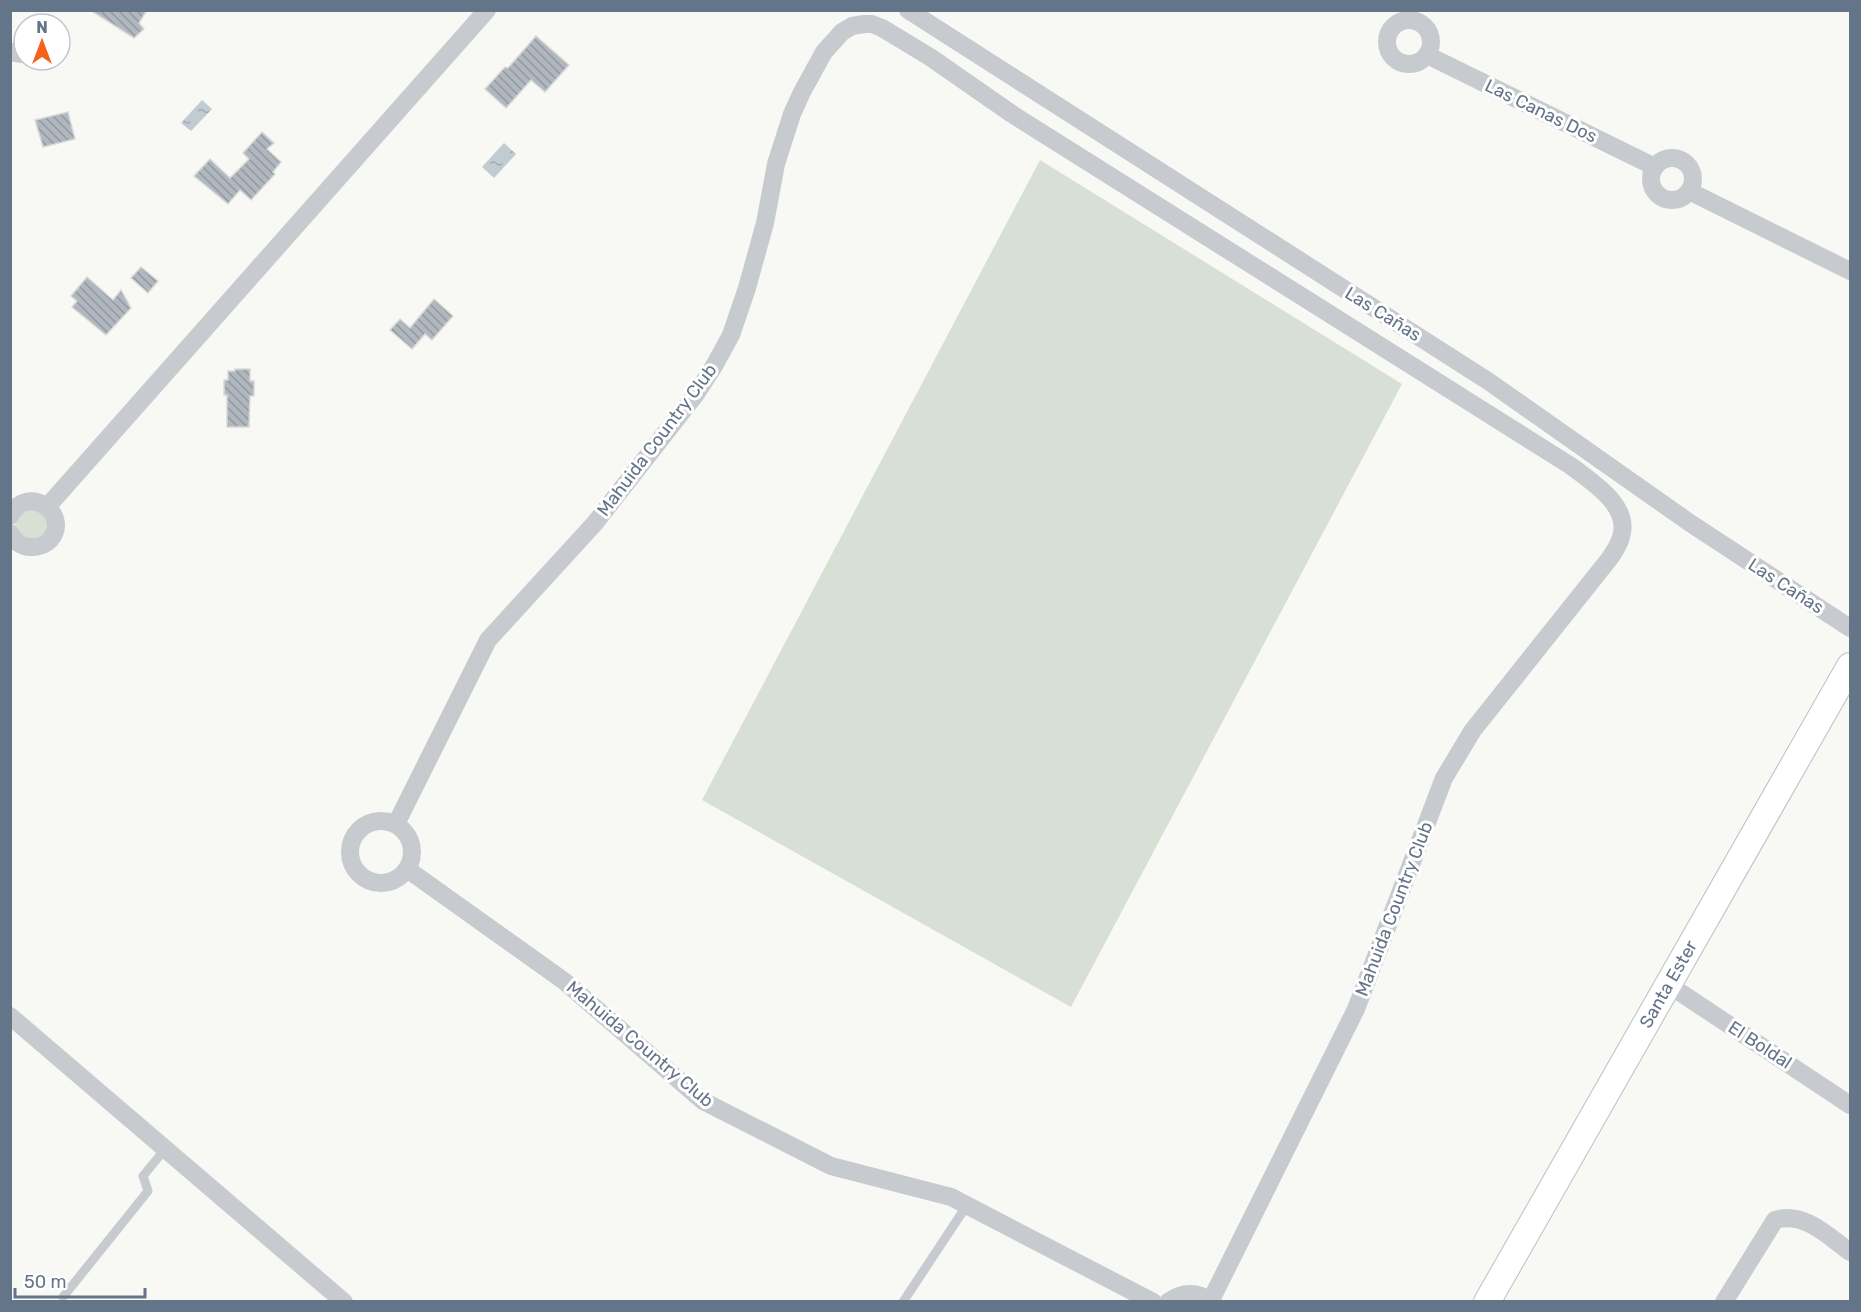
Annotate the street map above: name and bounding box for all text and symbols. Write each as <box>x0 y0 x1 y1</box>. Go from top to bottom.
north arrow <box>12 12 72 72</box>
text: N <box>36 18 48 37</box>
street label: Las Canas Dos <box>1481 74 1601 148</box>
street label: Las Cañas <box>1341 282 1425 346</box>
street label: Mahuida Country Club <box>593 359 721 521</box>
street label: Las Cañas <box>1744 553 1828 619</box>
street label: Mahuida Country Club <box>1351 819 1437 999</box>
street label: Santa Ester <box>1635 936 1702 1032</box>
street label: Mahuida Country Club <box>562 976 718 1112</box>
street label: El Boldal <box>1724 1016 1796 1074</box>
scale bar <box>15 1261 146 1299</box>
text: 50 m <box>24 1271 67 1293</box>

